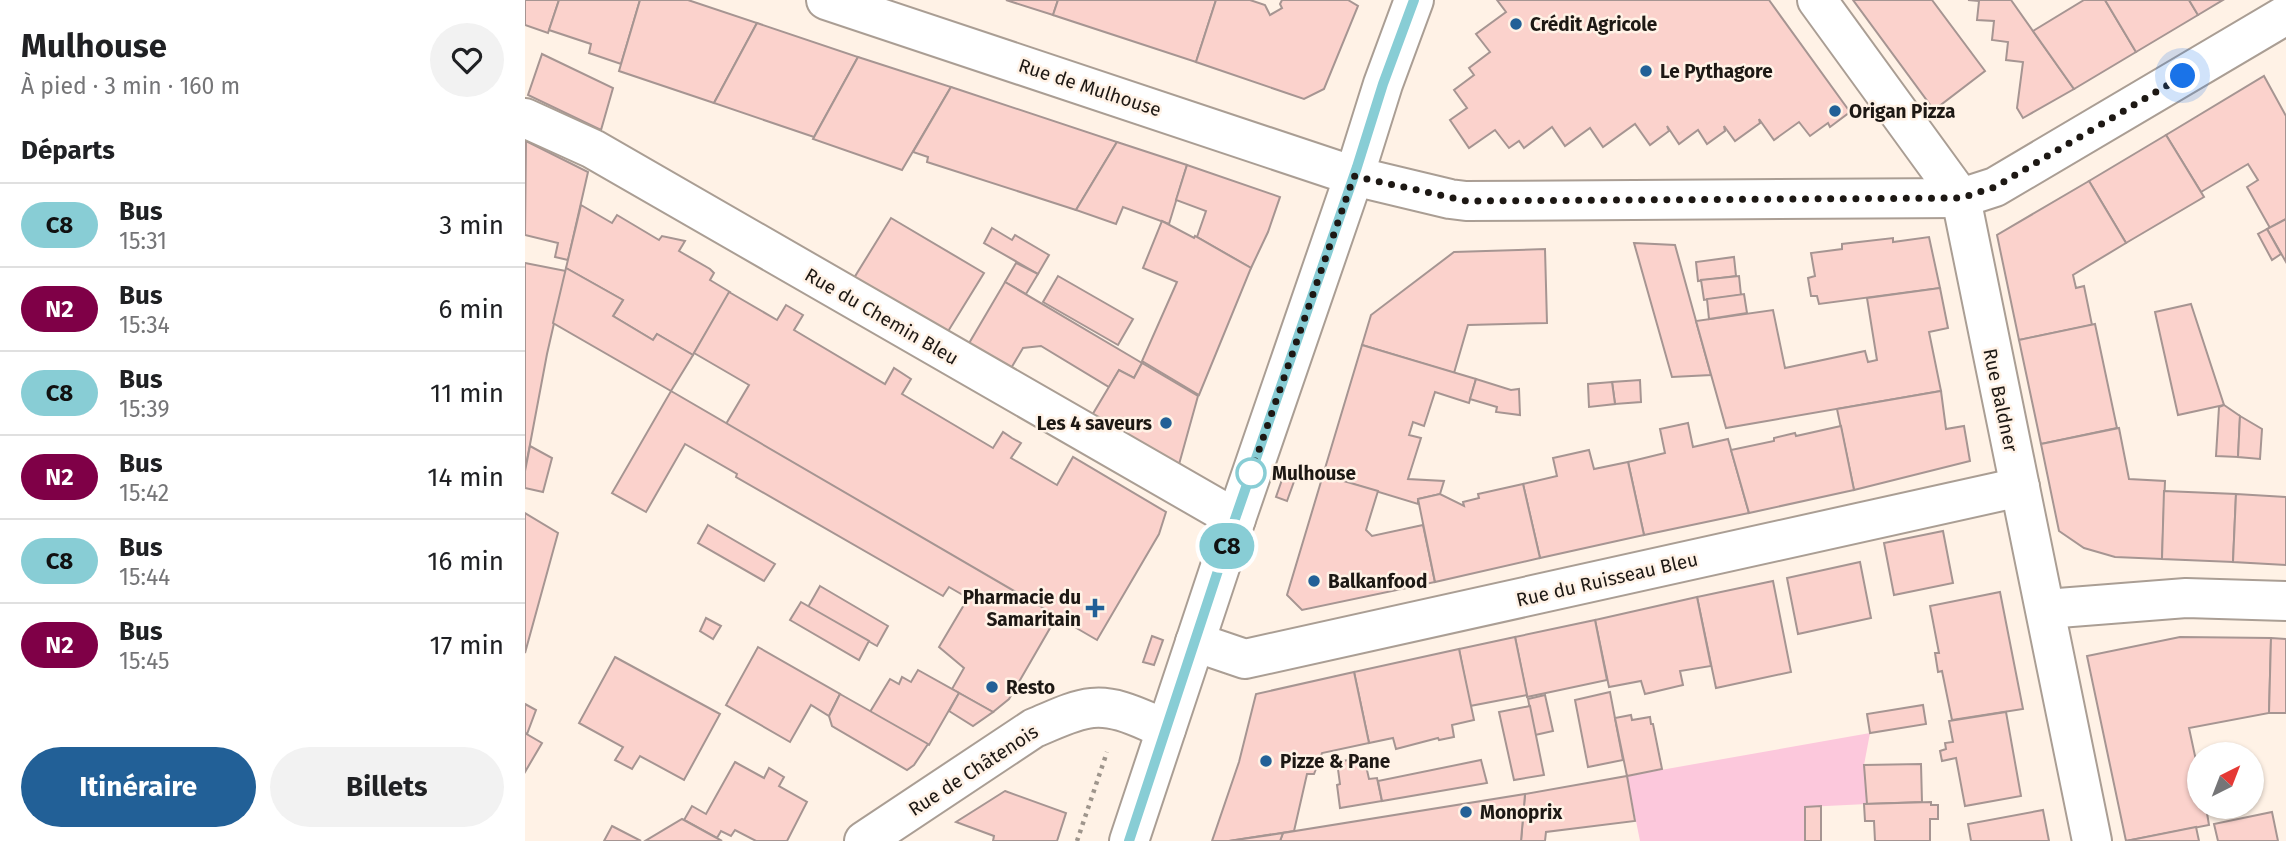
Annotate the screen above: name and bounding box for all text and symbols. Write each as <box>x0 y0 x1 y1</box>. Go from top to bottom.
place label: Crédit Agricole <box>1530 13 1657 36</box>
marker: Crédit Agricole <box>1508 16 1524 32</box>
button: heart <box>430 23 504 97</box>
text: Mulhouse <box>21 26 167 66</box>
street label: Rue de Mulhouse <box>1016 54 1164 121</box>
your location <box>2165 58 2200 93</box>
place label: Le Pythagore <box>1660 60 1773 83</box>
marker: Le Pythagore <box>1638 63 1654 79</box>
text: À pied · 3 min · 160 m <box>21 72 240 100</box>
place label: Origan Pizza <box>1849 100 1955 123</box>
marker: Origan Pizza <box>1827 103 1843 119</box>
text: Départs <box>21 135 115 166</box>
text: Bus <box>119 196 162 227</box>
text: 3 min <box>439 210 504 241</box>
text: C8 <box>46 211 73 239</box>
text: 15:31 <box>119 227 167 255</box>
street label: Rue du Chemin Bleu <box>801 263 963 370</box>
text: Bus <box>119 280 162 311</box>
text: 6 min <box>438 294 504 325</box>
text: N2 <box>45 295 74 323</box>
text: 15:34 <box>119 311 170 339</box>
street label: Rue Baldner <box>1978 346 2023 455</box>
text: Bus <box>119 364 162 395</box>
text: 11 min <box>430 378 504 409</box>
text: C8 <box>46 379 73 407</box>
text: 15:39 <box>119 395 170 423</box>
place label: Les 4 saveurs <box>1037 412 1152 435</box>
marker: Les 4 saveurs <box>1158 415 1174 431</box>
text: Bus <box>119 448 162 479</box>
marker: Mulhouse <box>1236 458 1266 488</box>
text: 14 min <box>427 462 504 493</box>
place label: Mulhouse <box>1272 462 1356 485</box>
text: N2 <box>45 463 74 491</box>
text: 15:42 <box>119 479 169 507</box>
line badge: C8 <box>1195 523 1259 569</box>
text: Bus <box>119 532 162 563</box>
text: C8 <box>1213 532 1241 560</box>
text: 16 min <box>427 546 504 577</box>
text: C8 <box>46 547 73 575</box>
street label: Rue du Ruisseau Bleu <box>1514 547 1700 612</box>
text: 15:44 <box>119 563 170 591</box>
place label: Balkanfood <box>1328 570 1427 593</box>
marker: Balkanfood <box>1306 573 1322 589</box>
place label: Pharmacie du Samaritain <box>963 586 1081 631</box>
marker: Pharmacie du Samaritain <box>1087 600 1103 616</box>
text: Bus <box>119 616 162 647</box>
text: 17 min <box>429 630 504 661</box>
text: N2 <box>45 631 74 659</box>
text: 15:45 <box>119 647 169 675</box>
place label: Resto <box>1006 676 1055 699</box>
marker: Resto <box>984 679 1000 695</box>
street label: Rue de Châtenois <box>904 720 1043 821</box>
north arrow <box>2187 742 2265 819</box>
map controls <box>2187 742 2264 819</box>
button: Itinéraire <box>21 747 256 827</box>
button: Billets <box>270 747 504 827</box>
place label: Pizze & Pane <box>1280 750 1390 773</box>
marker: Pizze & Pane <box>1258 753 1274 769</box>
place label: Monoprix <box>1480 801 1562 824</box>
marker: Monoprix <box>1458 804 1474 820</box>

